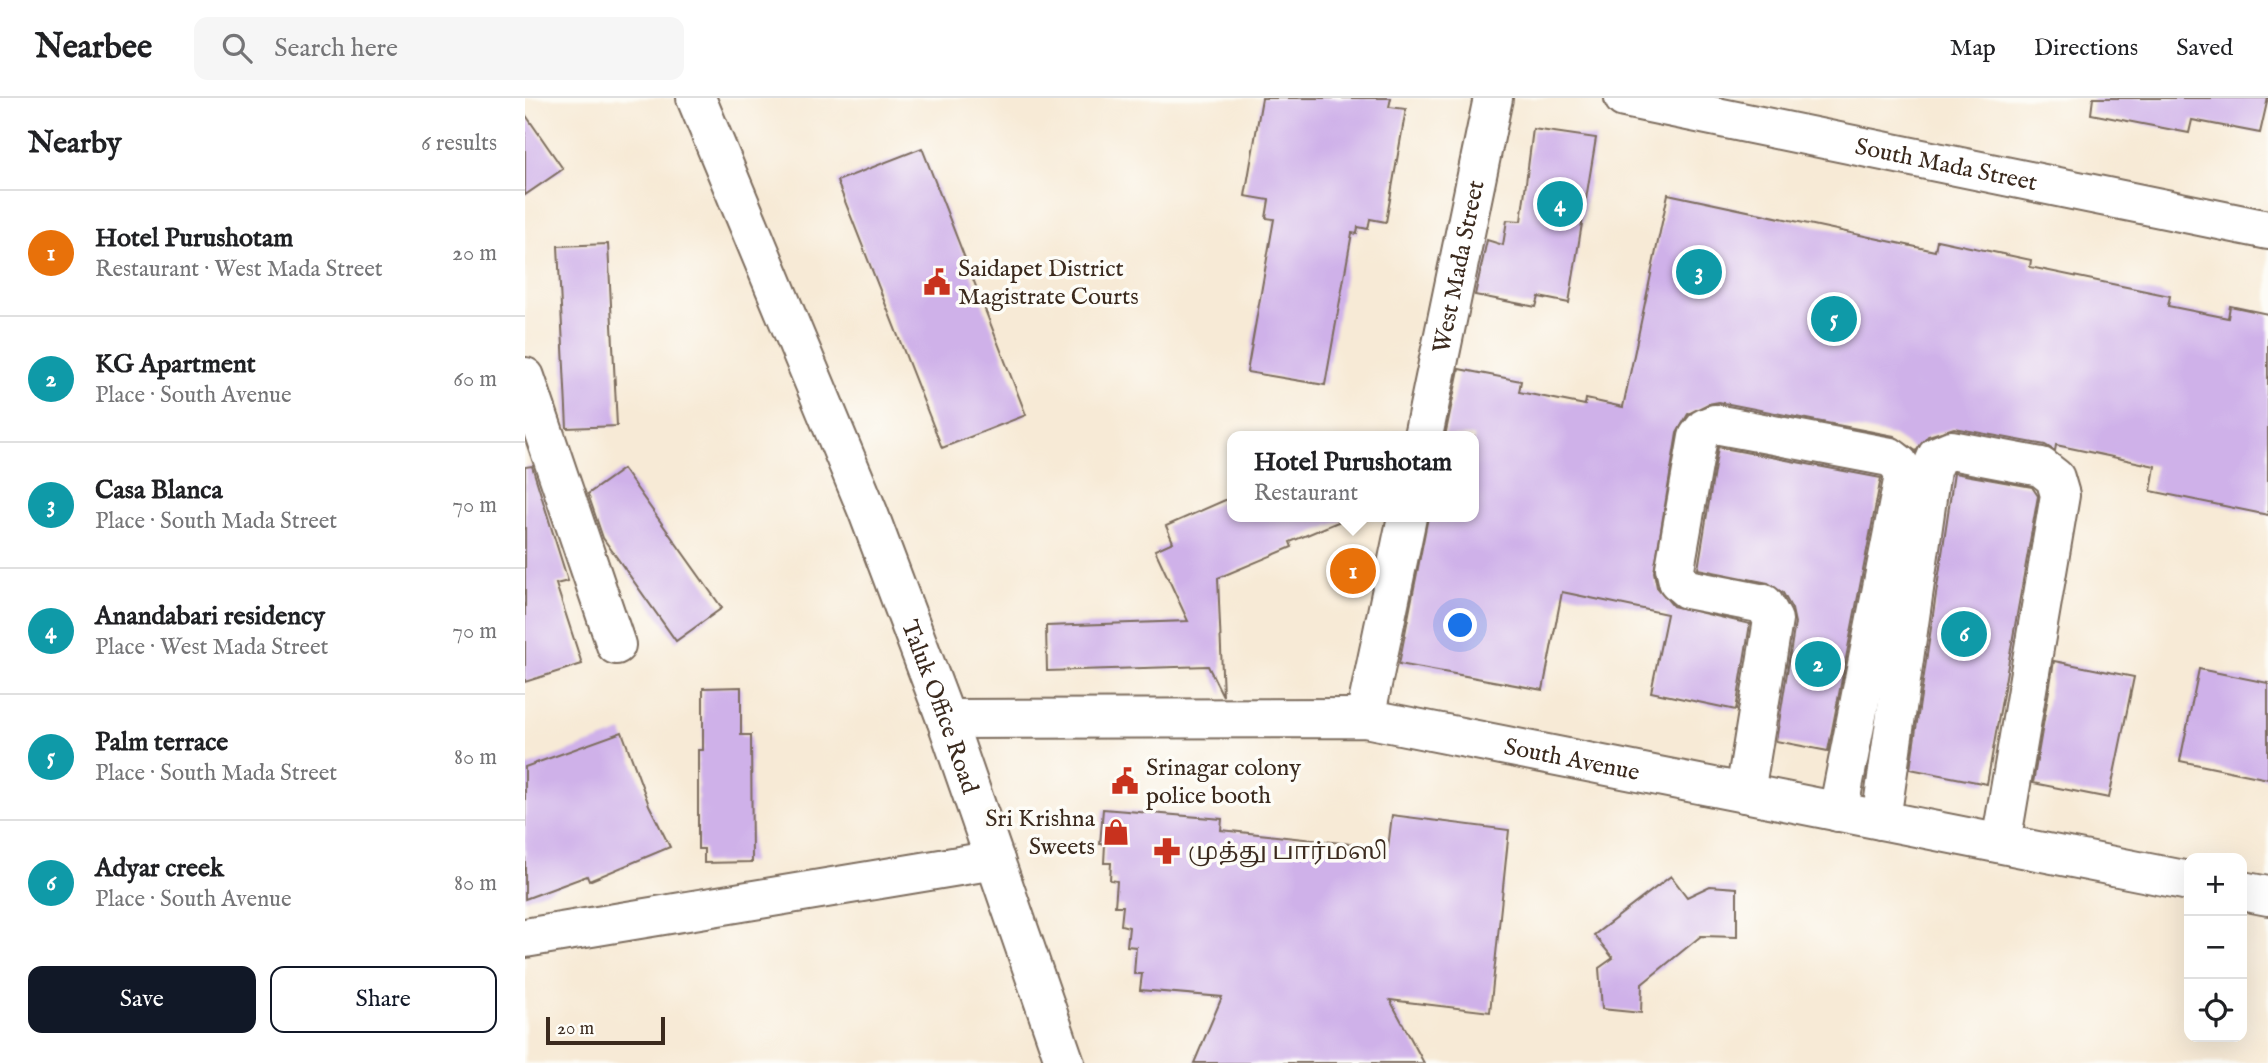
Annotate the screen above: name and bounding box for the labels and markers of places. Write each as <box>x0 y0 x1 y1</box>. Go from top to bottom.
pin: 4 <box>1537 178 1583 230</box>
pin: 3 <box>1676 246 1722 298</box>
place label: Saidapet District Magistrate Courts <box>958 254 1139 313</box>
public building icon: Saidapet District Magistrate Courts <box>922 267 952 297</box>
pin: 5 <box>1811 293 1857 345</box>
pin: 1 <box>1330 545 1376 597</box>
pin: 6 <box>1941 608 1987 660</box>
pin: 2 <box>1795 638 1841 690</box>
place label: Srinagar colony police booth <box>1146 753 1301 812</box>
public building icon: Srinagar colony police booth <box>1110 766 1140 796</box>
place label: Sri Krishna Sweets <box>985 804 1096 863</box>
shop icon: Sri Krishna Sweets <box>1101 817 1131 847</box>
pharmacy icon: முத்து பார்மஸி <box>1152 836 1182 866</box>
place label: முத்து பார்மஸி <box>1188 837 1388 868</box>

